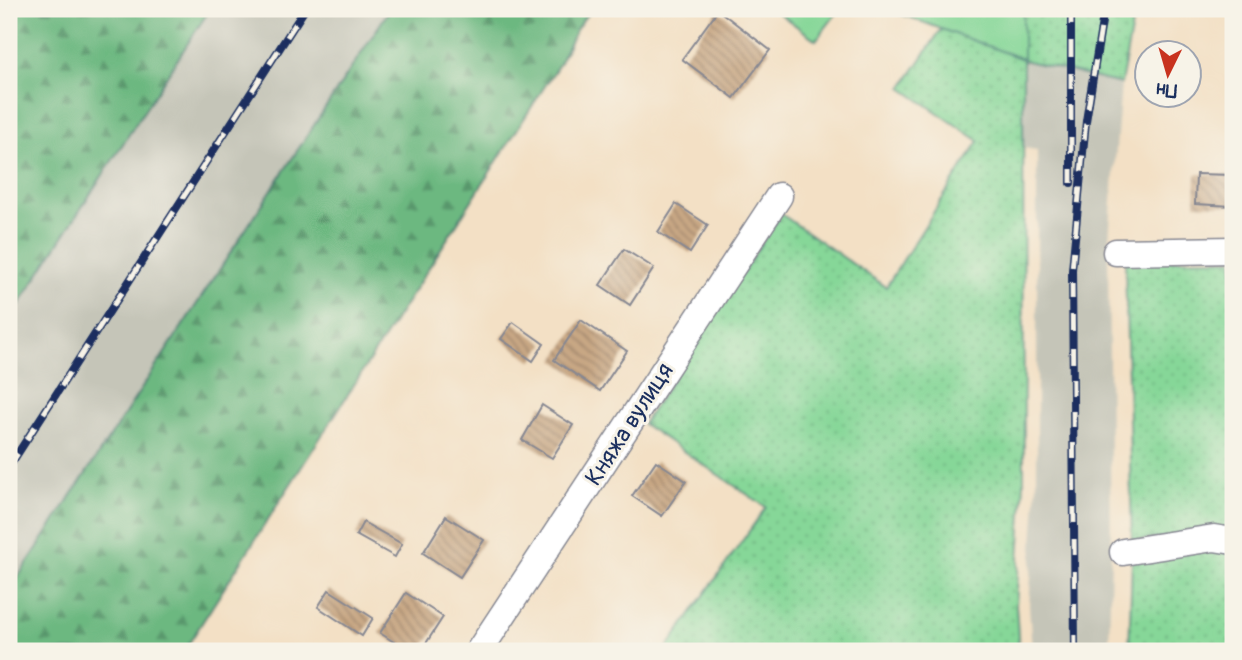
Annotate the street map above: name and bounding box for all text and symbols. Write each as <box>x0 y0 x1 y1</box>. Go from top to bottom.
north arrow <box>1134 38 1204 108</box>
text: Пн <box>1155 77 1178 103</box>
street label: Княжа вулиця <box>579 357 680 491</box>

